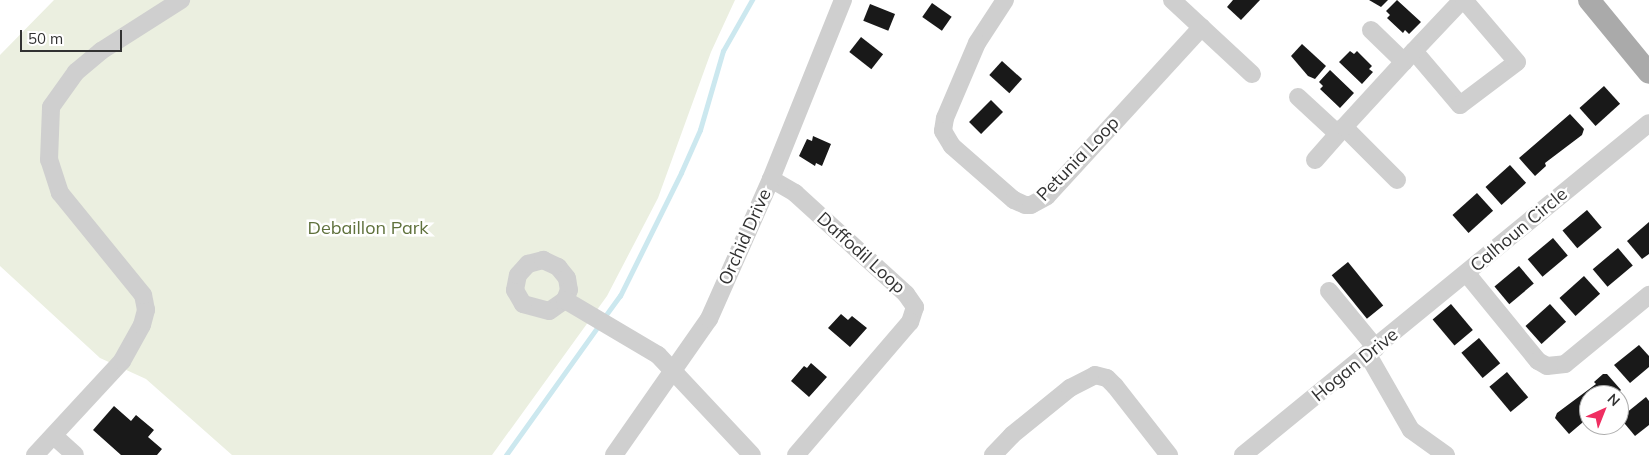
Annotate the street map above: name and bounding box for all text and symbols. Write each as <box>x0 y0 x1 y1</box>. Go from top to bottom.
scale bar <box>22 20 125 52</box>
text: 50 m <box>28 29 63 48</box>
street label: Petunia Loop <box>1032 112 1124 206</box>
street label: Calhoun Circle <box>1466 183 1572 277</box>
street label: Orchid Drive <box>714 186 776 288</box>
street label: Daffodil Loop <box>812 208 910 298</box>
park label: Debaillon Park <box>307 217 429 239</box>
street label: Hogan Drive <box>1308 324 1402 406</box>
north arrow <box>1579 385 1629 435</box>
text: N <box>1604 390 1624 410</box>

